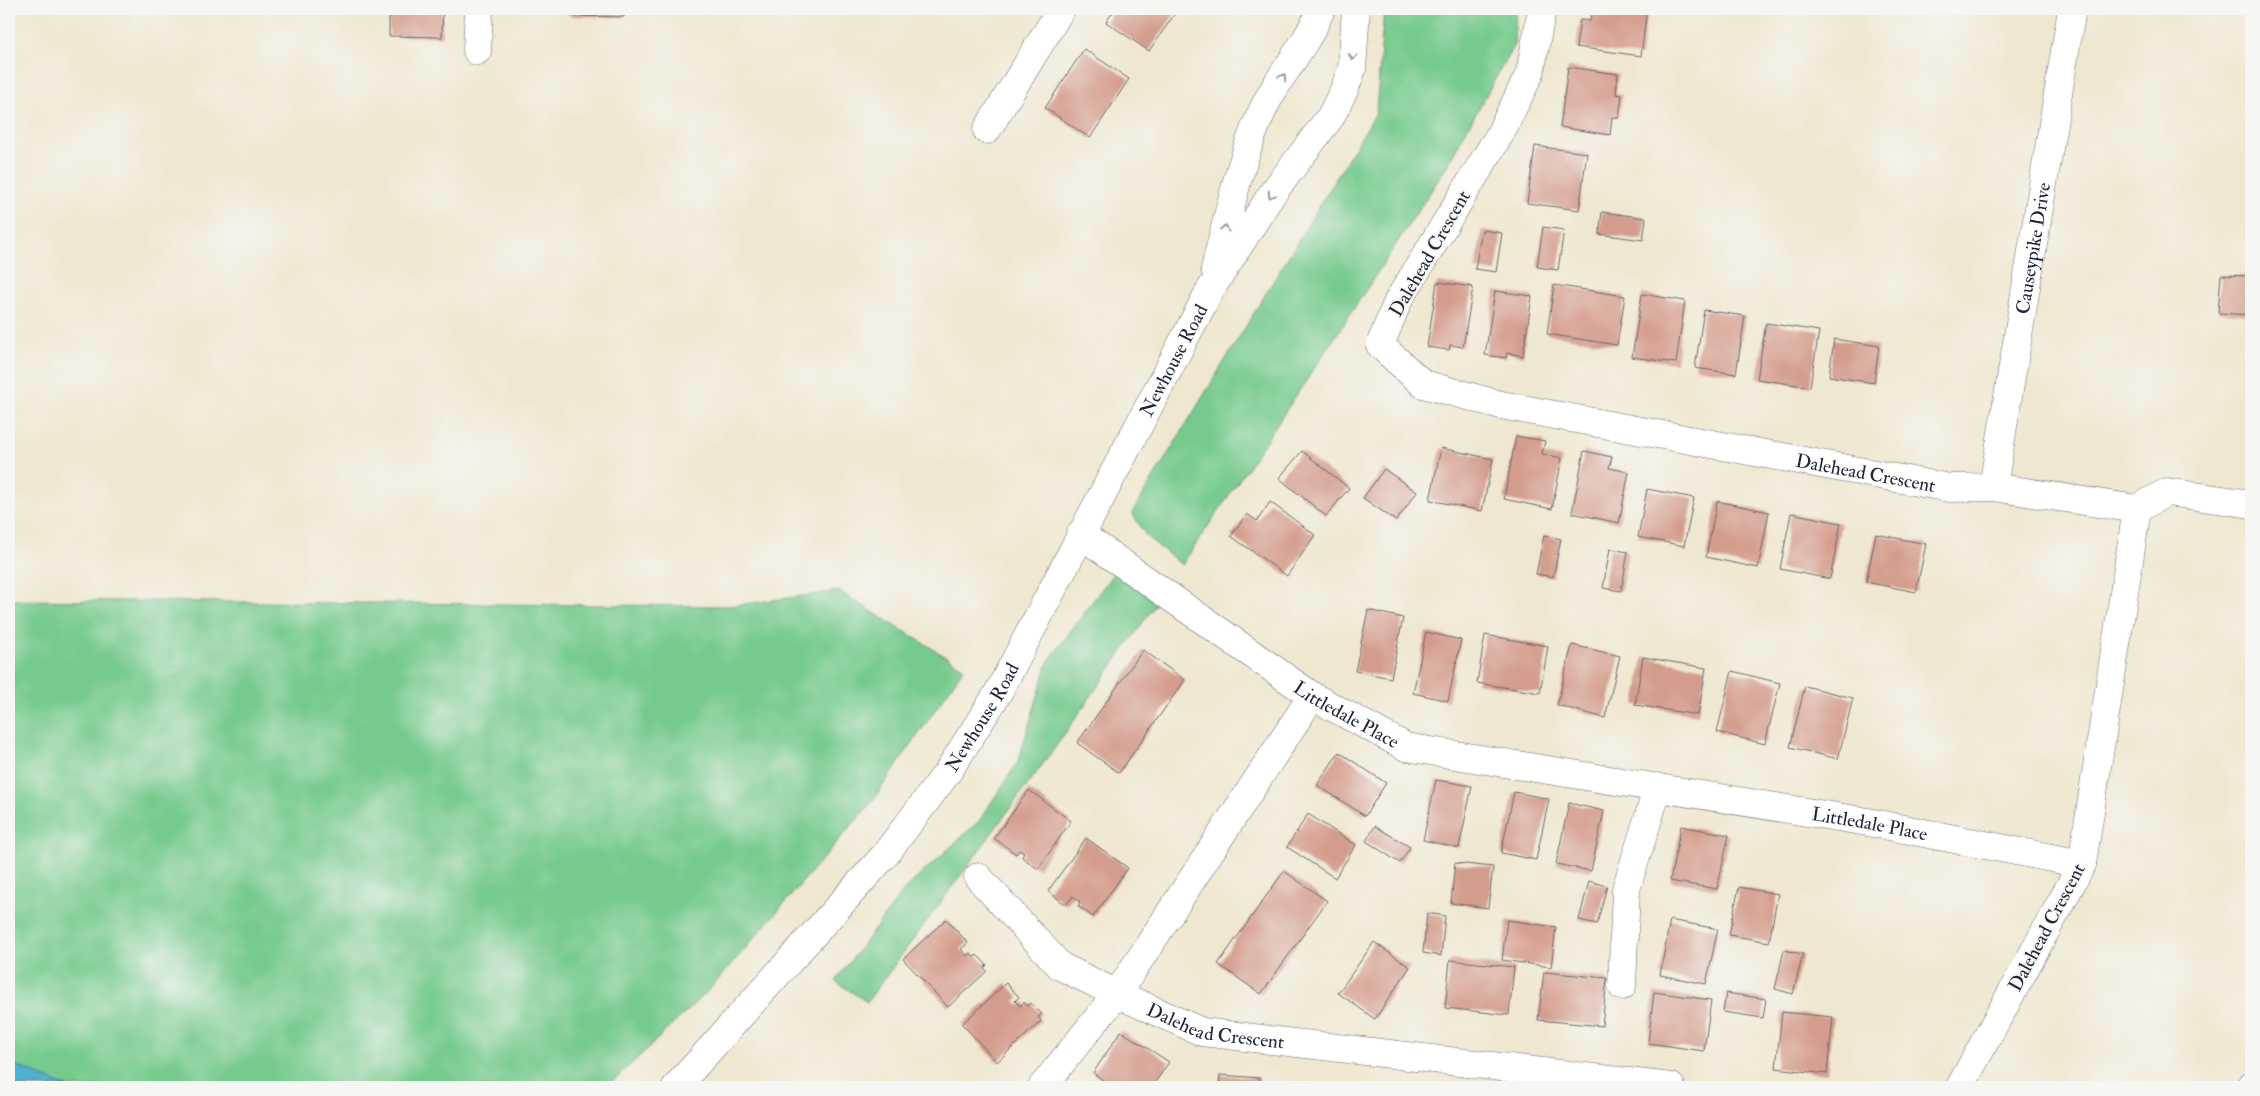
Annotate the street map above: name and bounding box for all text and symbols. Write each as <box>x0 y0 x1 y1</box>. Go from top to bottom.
one-way arrow <box>1348 54 1359 62</box>
one-way arrow <box>1276 73 1286 82</box>
street label: Causeypike Drive <box>2011 181 2056 316</box>
street label: Dalehead Crescent <box>1384 186 1476 321</box>
one-way arrow <box>1268 190 1277 199</box>
one-way arrow <box>1219 224 1230 233</box>
street label: Newhouse Road <box>1135 300 1214 421</box>
street label: Dalehead Crescent <box>1794 449 1937 498</box>
street label: Newhouse Road <box>940 658 1025 776</box>
street label: Littledale Place <box>1289 676 1403 754</box>
street label: Littledale Place <box>1810 802 1930 846</box>
street label: Dalehead Crescent <box>2003 859 2091 996</box>
street label: Dalehead Crescent <box>1143 998 1285 1055</box>

